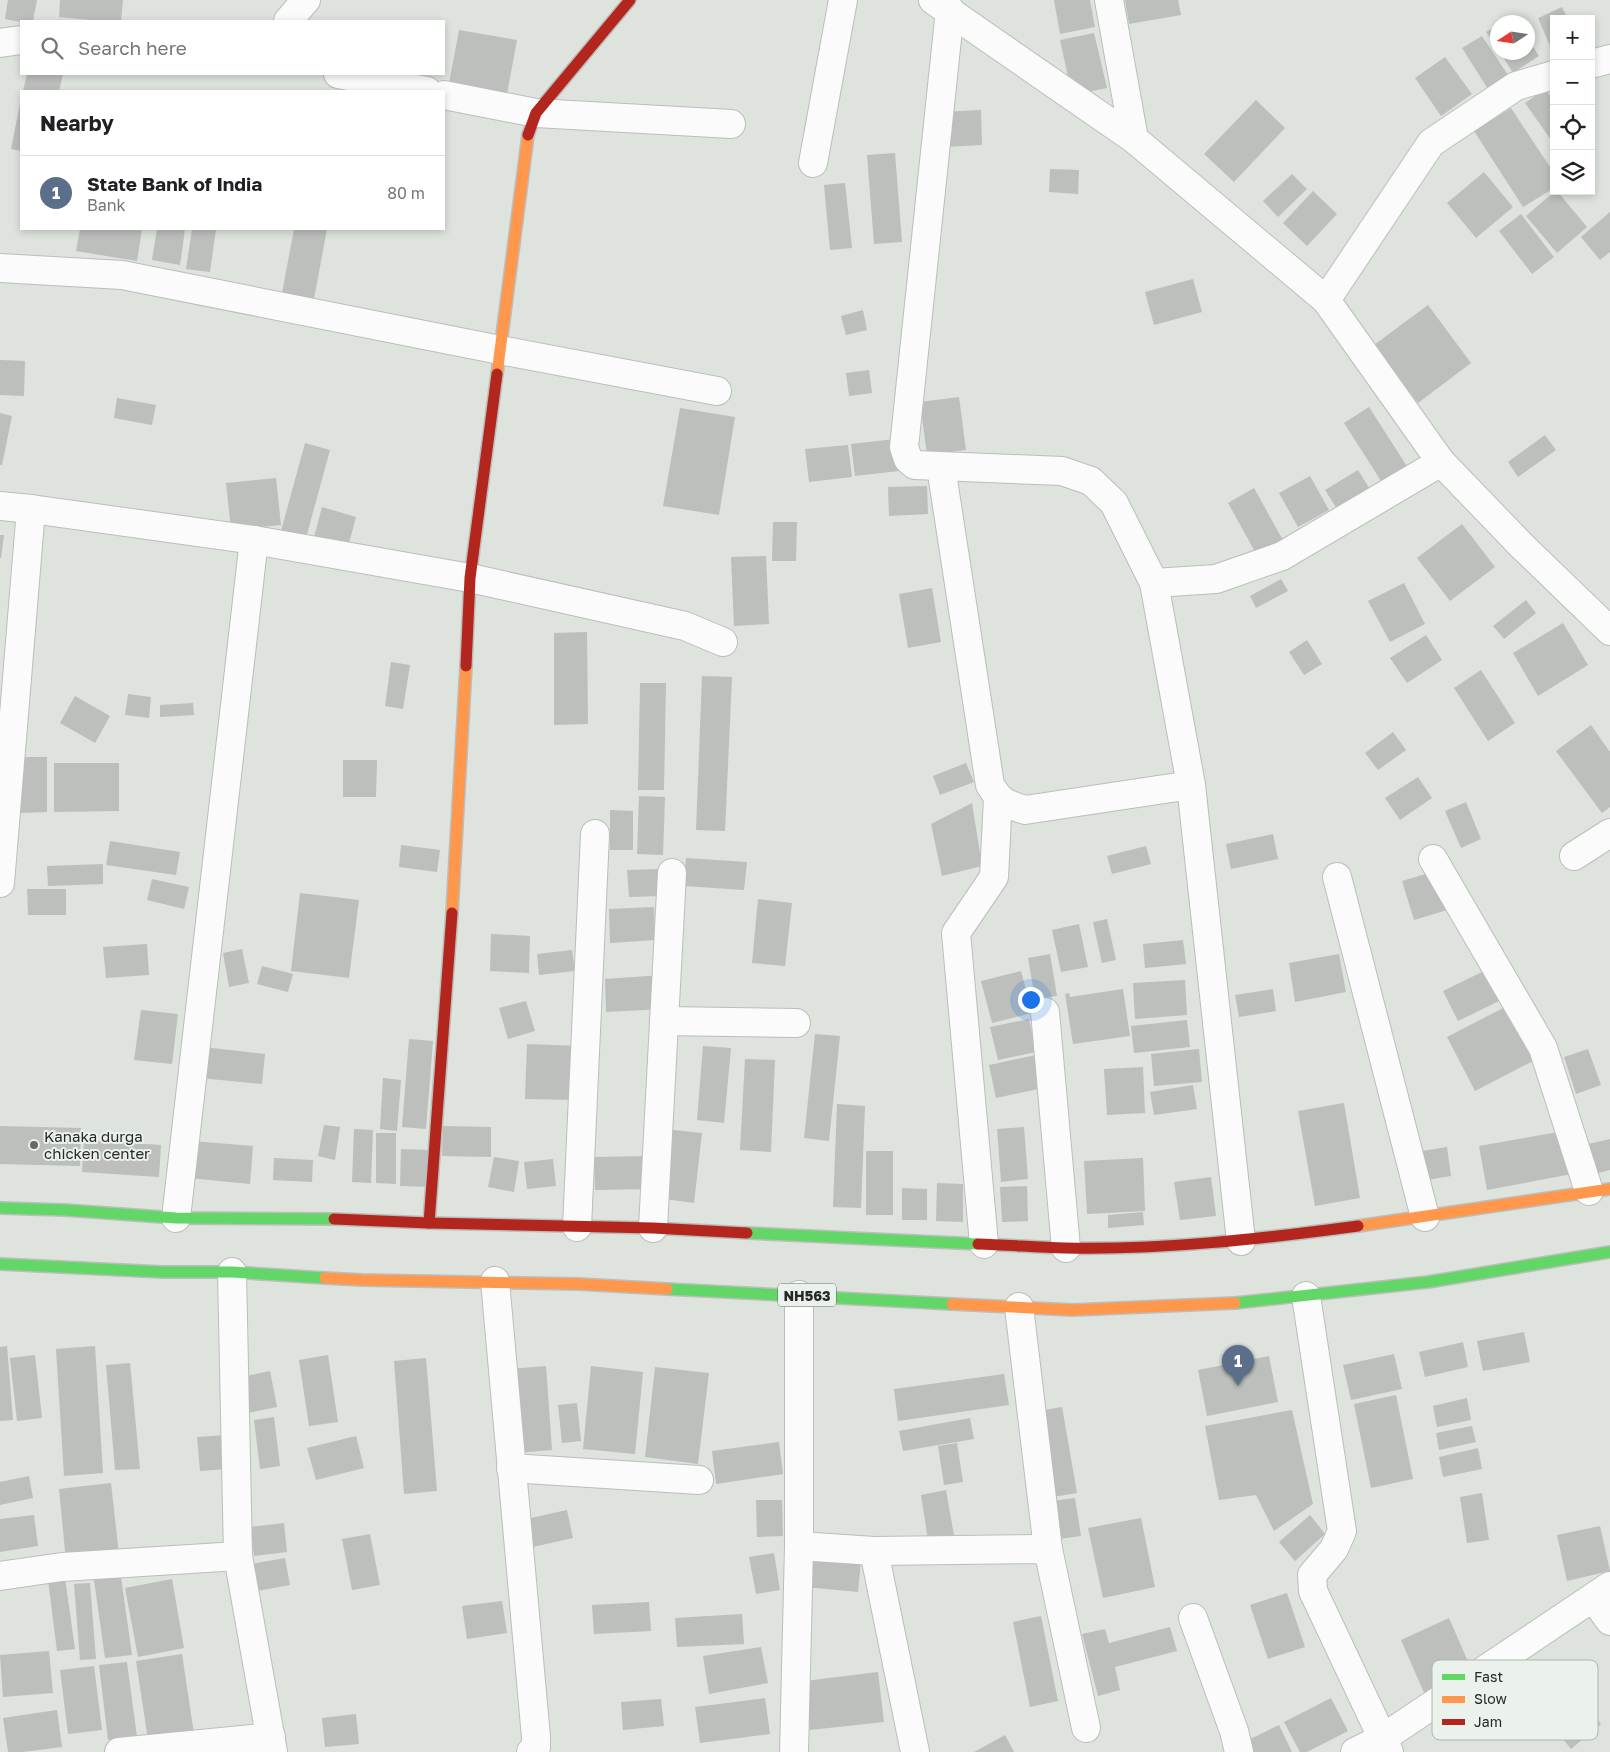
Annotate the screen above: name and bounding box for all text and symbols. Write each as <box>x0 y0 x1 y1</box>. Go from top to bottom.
north arrow <box>1490 15 1535 60</box>
map controls <box>1550 15 1595 195</box>
button: + <box>1550 15 1595 60</box>
search box <box>20 20 445 75</box>
icon: search <box>38 34 66 62</box>
text: Search here <box>78 36 187 59</box>
button: − <box>1550 60 1595 105</box>
button: locate <box>1550 105 1595 150</box>
text: Nearby <box>40 110 114 136</box>
button: layers <box>1550 150 1595 195</box>
text: State Bank of India <box>87 172 262 195</box>
text: 1 <box>52 183 60 203</box>
text: 80 m <box>387 183 425 203</box>
text: Bank <box>87 195 126 215</box>
your location <box>1018 987 1044 1013</box>
place label: Kanaka durga chicken center <box>44 1127 150 1162</box>
marker: Kanaka durga chicken center <box>28 1139 40 1151</box>
road number: NH563 <box>778 1284 836 1306</box>
pin: 1 <box>1222 1345 1254 1386</box>
legend <box>1432 1660 1598 1740</box>
text: Fast <box>1474 1668 1503 1685</box>
text: Slow <box>1474 1690 1507 1707</box>
text: Jam <box>1474 1713 1502 1730</box>

